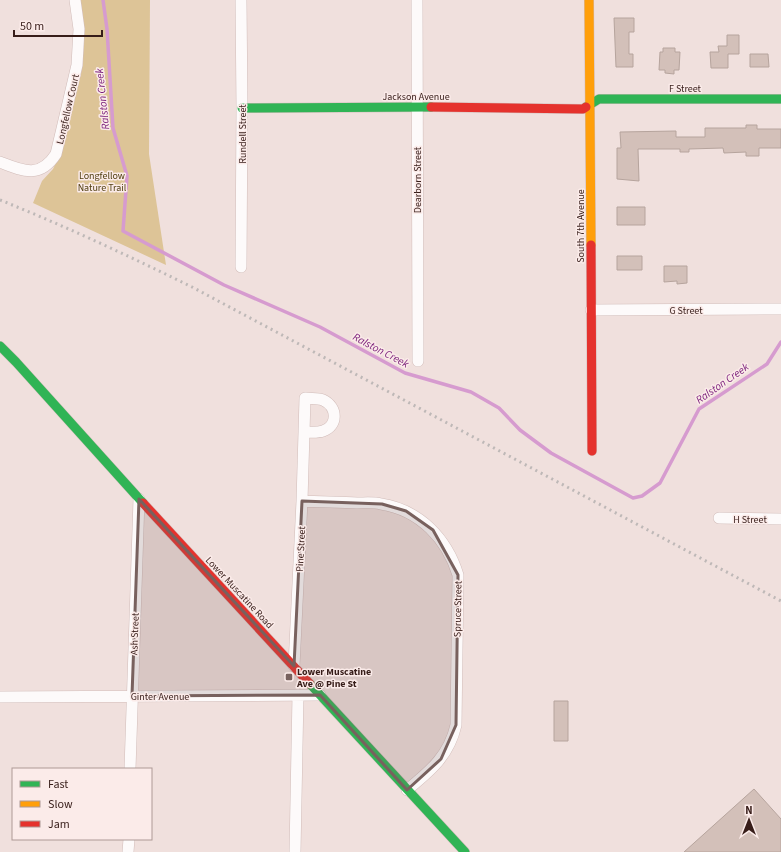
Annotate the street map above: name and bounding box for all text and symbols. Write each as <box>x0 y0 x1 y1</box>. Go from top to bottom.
scale bar <box>14 12 102 38</box>
text: 50 m <box>20 18 44 35</box>
water label: Ralston Creek <box>92 67 113 130</box>
street label: Longfellow Court <box>53 72 83 146</box>
street label: F Street <box>669 82 702 96</box>
street label: Jackson Avenue <box>382 90 450 104</box>
street label: Rundell Street <box>236 104 250 164</box>
street label: Dearborn Street <box>411 146 425 213</box>
park label: Longfellow Nature Trail <box>78 169 127 195</box>
street label: South 7th Avenue <box>574 189 588 263</box>
street label: G Street <box>669 304 703 318</box>
water label: Ralston Creek <box>350 329 412 372</box>
water label: Ralston Creek <box>693 359 752 407</box>
street label: H Street <box>733 513 767 527</box>
street label: Pine Street <box>293 525 309 572</box>
street label: Lower Muscatine Road <box>202 554 276 632</box>
street label: Spruce Street <box>451 580 465 637</box>
street label: Ash Street <box>127 612 143 655</box>
place label: Lower Muscatine Ave @ Pine St <box>296 665 371 691</box>
marker: Lower Muscatine Ave @ Pine St <box>284 672 294 682</box>
street label: Ginter Avenue <box>131 690 189 704</box>
legend <box>12 768 152 840</box>
text: Fast <box>48 776 68 793</box>
text: Slow <box>48 796 73 813</box>
north arrow <box>729 800 769 840</box>
text: N <box>745 803 753 818</box>
text: Jam <box>48 816 70 833</box>

